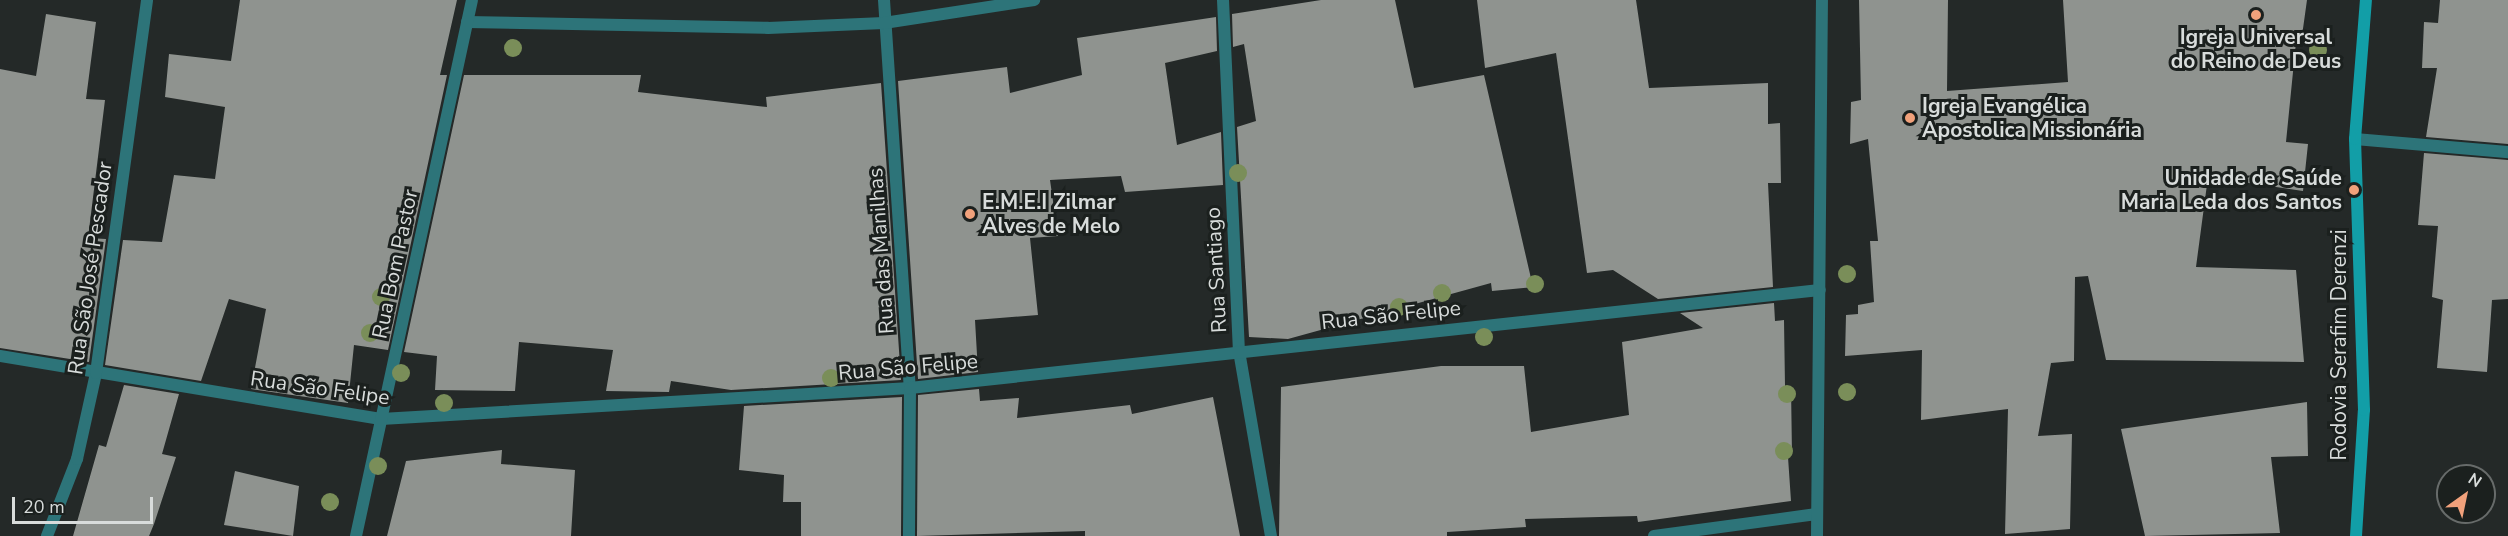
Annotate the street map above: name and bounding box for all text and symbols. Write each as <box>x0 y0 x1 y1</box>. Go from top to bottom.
marker: Igreja Universal do Reino de Deus <box>2249 8 2263 22</box>
place label: Igreja Universal do Reino de Deus <box>2171 24 2341 74</box>
place label: Igreja Evangélica Apostolica Missionária <box>1922 93 2142 143</box>
marker: Igreja Evangélica Apostolica Missionária <box>1903 111 1917 125</box>
street label: Rua São José Pescador <box>63 160 117 376</box>
place label: Unidade de Saúde Maria Leda dos Santos <box>2121 165 2342 215</box>
street label: Rua das Manilhas <box>863 167 899 335</box>
marker: Unidade de Saúde Maria Leda dos Santos <box>2347 183 2361 197</box>
street label: Rua Bom Pastor <box>367 187 423 341</box>
place label: E.M.E.I Zilmar Alves de Melo <box>982 189 1120 239</box>
marker: E.M.E.I Zilmar Alves de Melo <box>963 207 977 221</box>
street label: Rua Santiago <box>1200 207 1232 333</box>
street label: Rodovia Serafim Derenzi <box>2326 229 2352 461</box>
street label: Rua São Felipe <box>1320 295 1462 335</box>
street label: Rua São Felipe <box>837 348 979 386</box>
street label: Rua São Felipe <box>249 366 391 410</box>
north arrow <box>2436 464 2496 524</box>
text: N <box>2464 468 2486 493</box>
scale bar <box>15 485 156 523</box>
text: 20 m <box>23 495 65 519</box>

